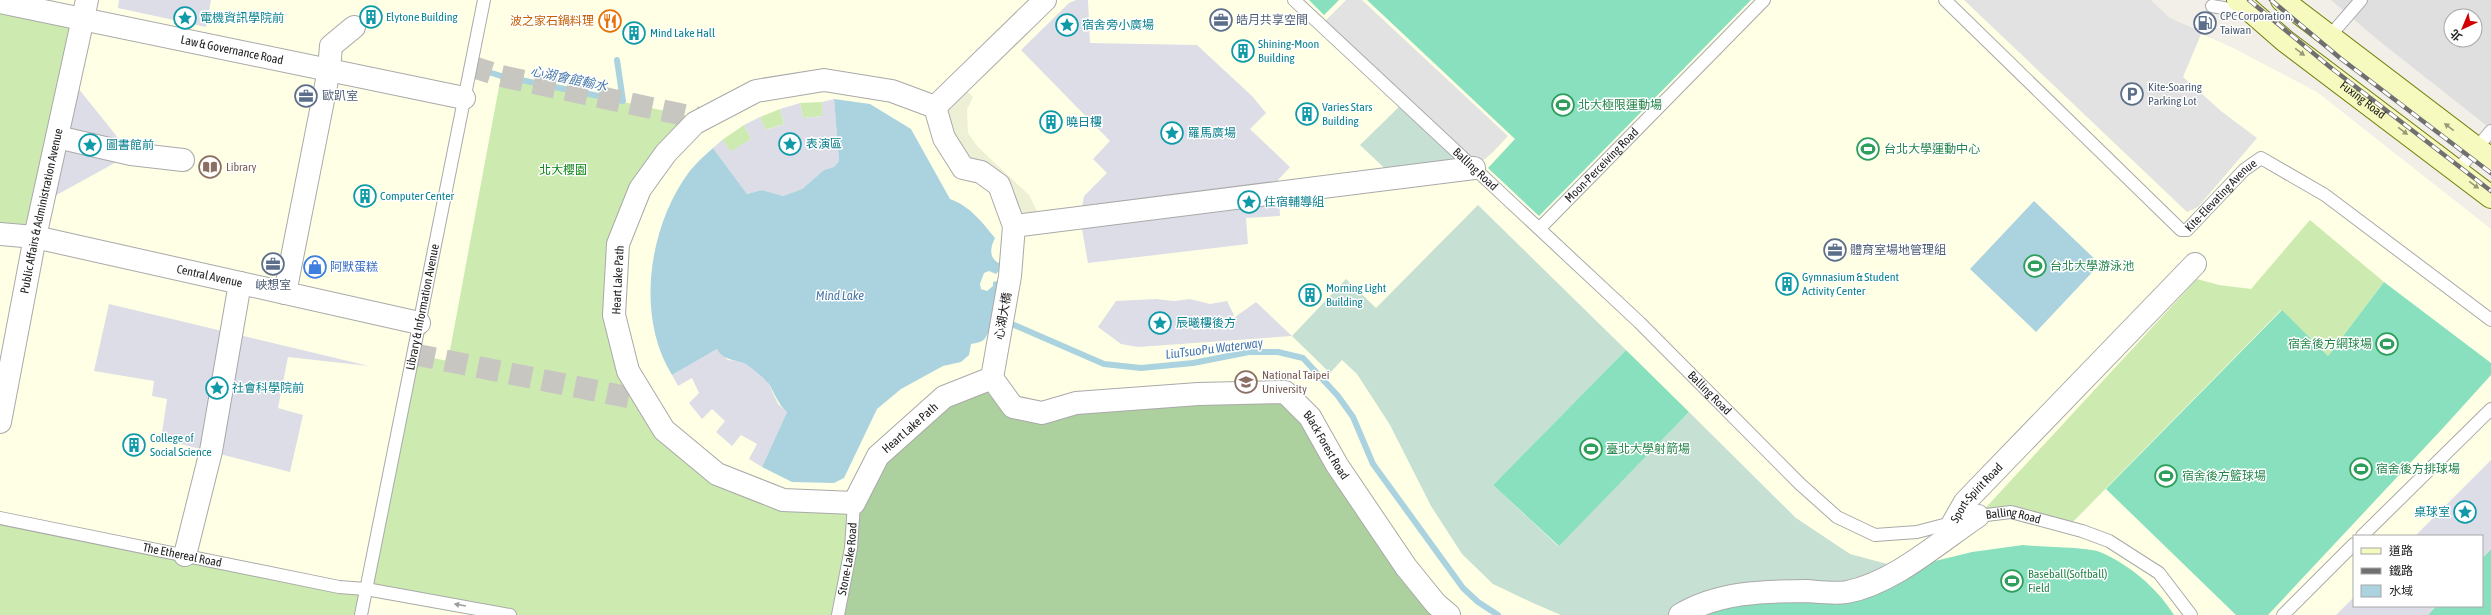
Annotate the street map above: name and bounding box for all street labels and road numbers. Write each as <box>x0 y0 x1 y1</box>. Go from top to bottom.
street label: Law & Governance Road <box>180 33 285 67</box>
street label: Fuxing Road <box>2337 78 2388 122</box>
street label: Moon-Perceiving Road <box>1562 125 1641 205</box>
street label: Public Affairs & Administration Avenue <box>17 127 66 295</box>
street label: Balling Road <box>1450 145 1501 193</box>
street label: Kite-Elevating Avenue <box>2182 156 2259 235</box>
street label: Library & Information Avenue <box>403 243 442 371</box>
street label: Heart Lake Path <box>609 245 627 315</box>
street label: Central Avenue <box>175 262 244 290</box>
street label: 心湖大橋 <box>992 291 1014 341</box>
street label: Balling Road <box>1685 368 1734 418</box>
street label: Heart Lake Path <box>879 400 941 456</box>
street label: Black Forest Road <box>1301 408 1352 482</box>
street label: Sport-Spirit Road <box>1948 460 2006 525</box>
street label: Balling Road <box>1985 505 2042 527</box>
street label: Stone-Lake Road <box>835 522 860 597</box>
street label: The Ethereal Road <box>142 540 223 570</box>

